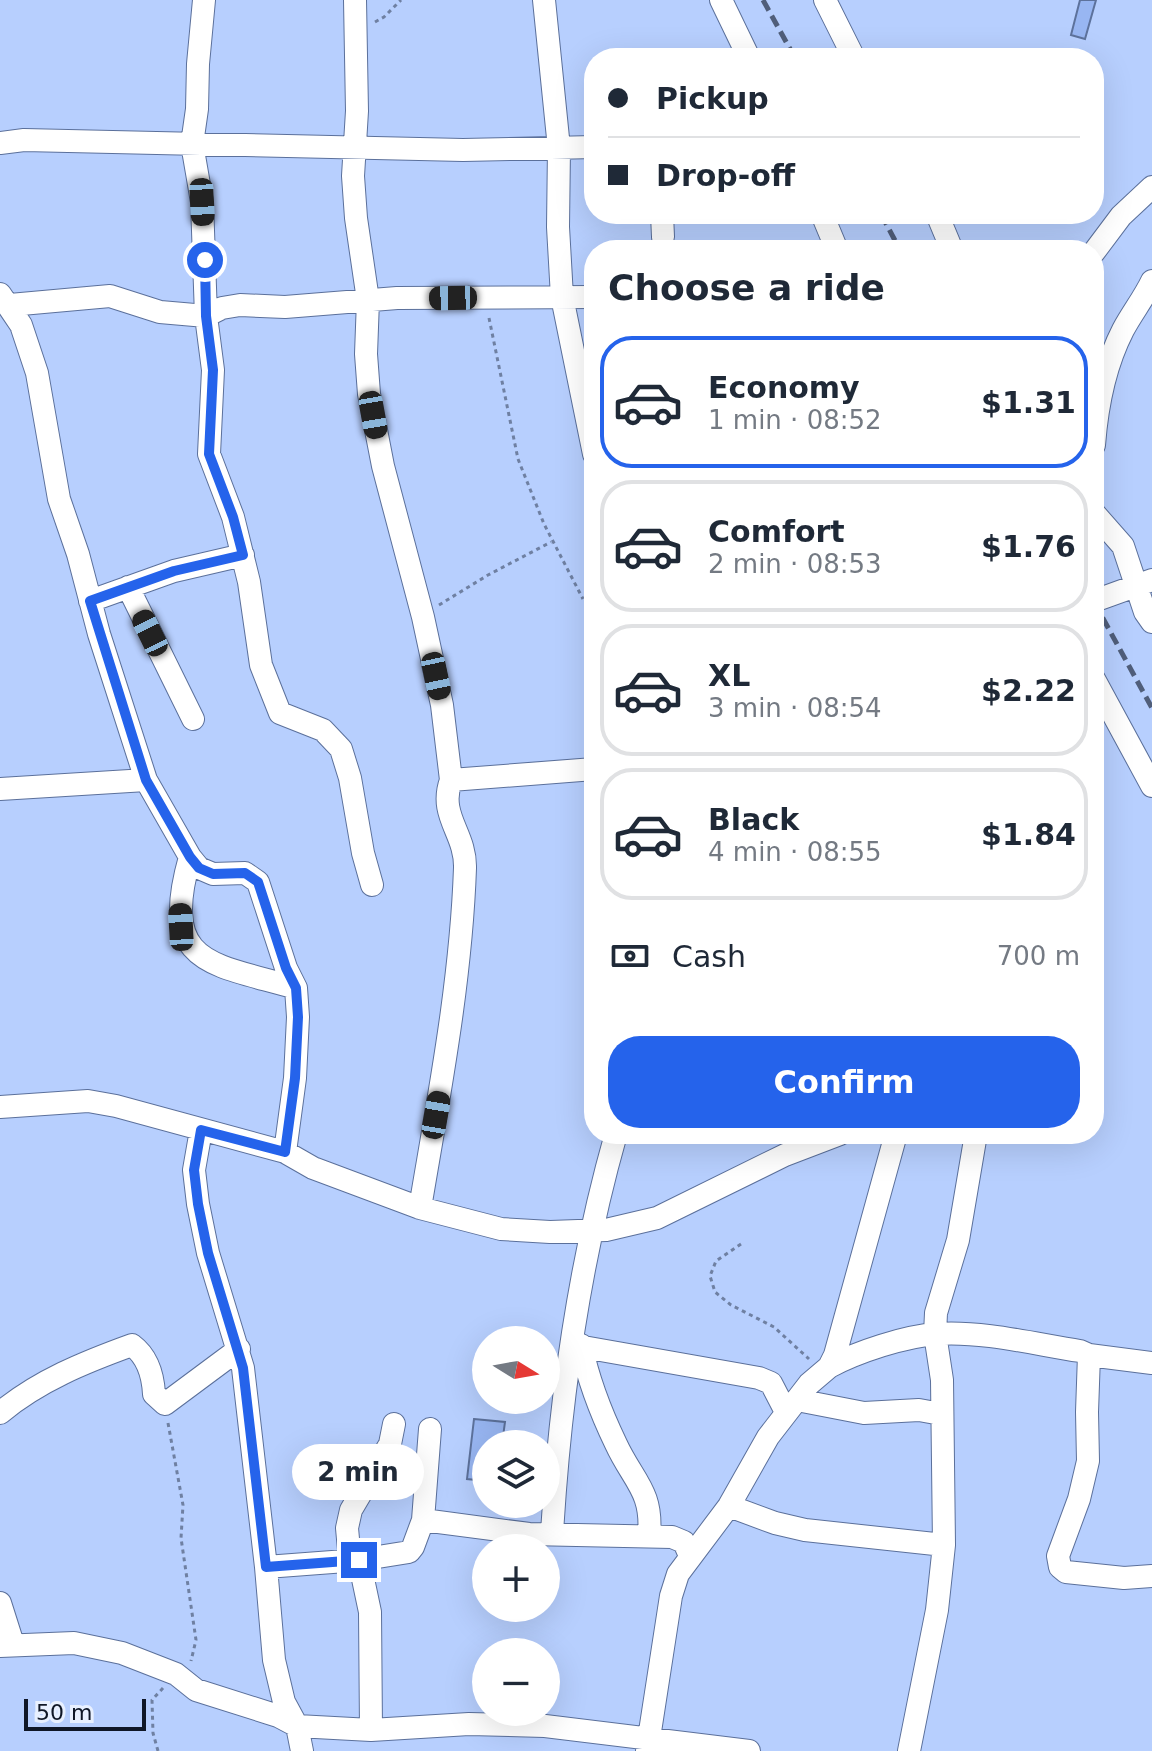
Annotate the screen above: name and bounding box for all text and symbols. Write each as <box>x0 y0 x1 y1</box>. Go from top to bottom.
text: Pickup <box>656 81 769 116</box>
text: Drop-off <box>656 158 795 193</box>
car <box>189 177 215 227</box>
route start <box>187 242 223 278</box>
text: Choose a ride <box>608 267 885 308</box>
car <box>429 286 477 310</box>
icon: car <box>612 366 684 438</box>
text: Economy <box>708 370 860 405</box>
text: $1.31 <box>981 385 1076 420</box>
car <box>357 389 389 441</box>
text: 1 min · 08:52 <box>708 405 882 435</box>
icon: car <box>612 510 684 582</box>
text: Comfort <box>708 514 845 549</box>
text: $1.76 <box>981 529 1076 564</box>
text: 2 min · 08:53 <box>708 549 882 579</box>
car <box>129 606 171 660</box>
car <box>419 650 453 702</box>
icon: car <box>612 654 684 726</box>
text: XL <box>708 658 750 693</box>
text: $2.22 <box>981 673 1076 708</box>
text: 3 min · 08:54 <box>708 693 882 723</box>
icon: car <box>612 798 684 870</box>
text: Black <box>708 802 799 837</box>
text: $1.84 <box>981 817 1076 852</box>
text: 4 min · 08:55 <box>708 837 882 867</box>
car <box>168 902 194 952</box>
icon: cash <box>608 934 652 978</box>
text: Cash <box>672 939 746 974</box>
text: 700 m <box>997 941 1080 971</box>
button: Confirm <box>608 1036 1080 1128</box>
car <box>420 1089 452 1141</box>
north arrow <box>472 1326 560 1414</box>
map controls <box>472 1326 560 1726</box>
button: layers <box>472 1430 560 1518</box>
callout: 2 min <box>293 1444 425 1500</box>
text: 2 min <box>317 1457 399 1487</box>
button: + <box>472 1534 560 1622</box>
route end <box>341 1542 377 1578</box>
button: − <box>472 1638 560 1726</box>
scale bar <box>24 1695 146 1731</box>
text: 50 m <box>36 1700 92 1725</box>

